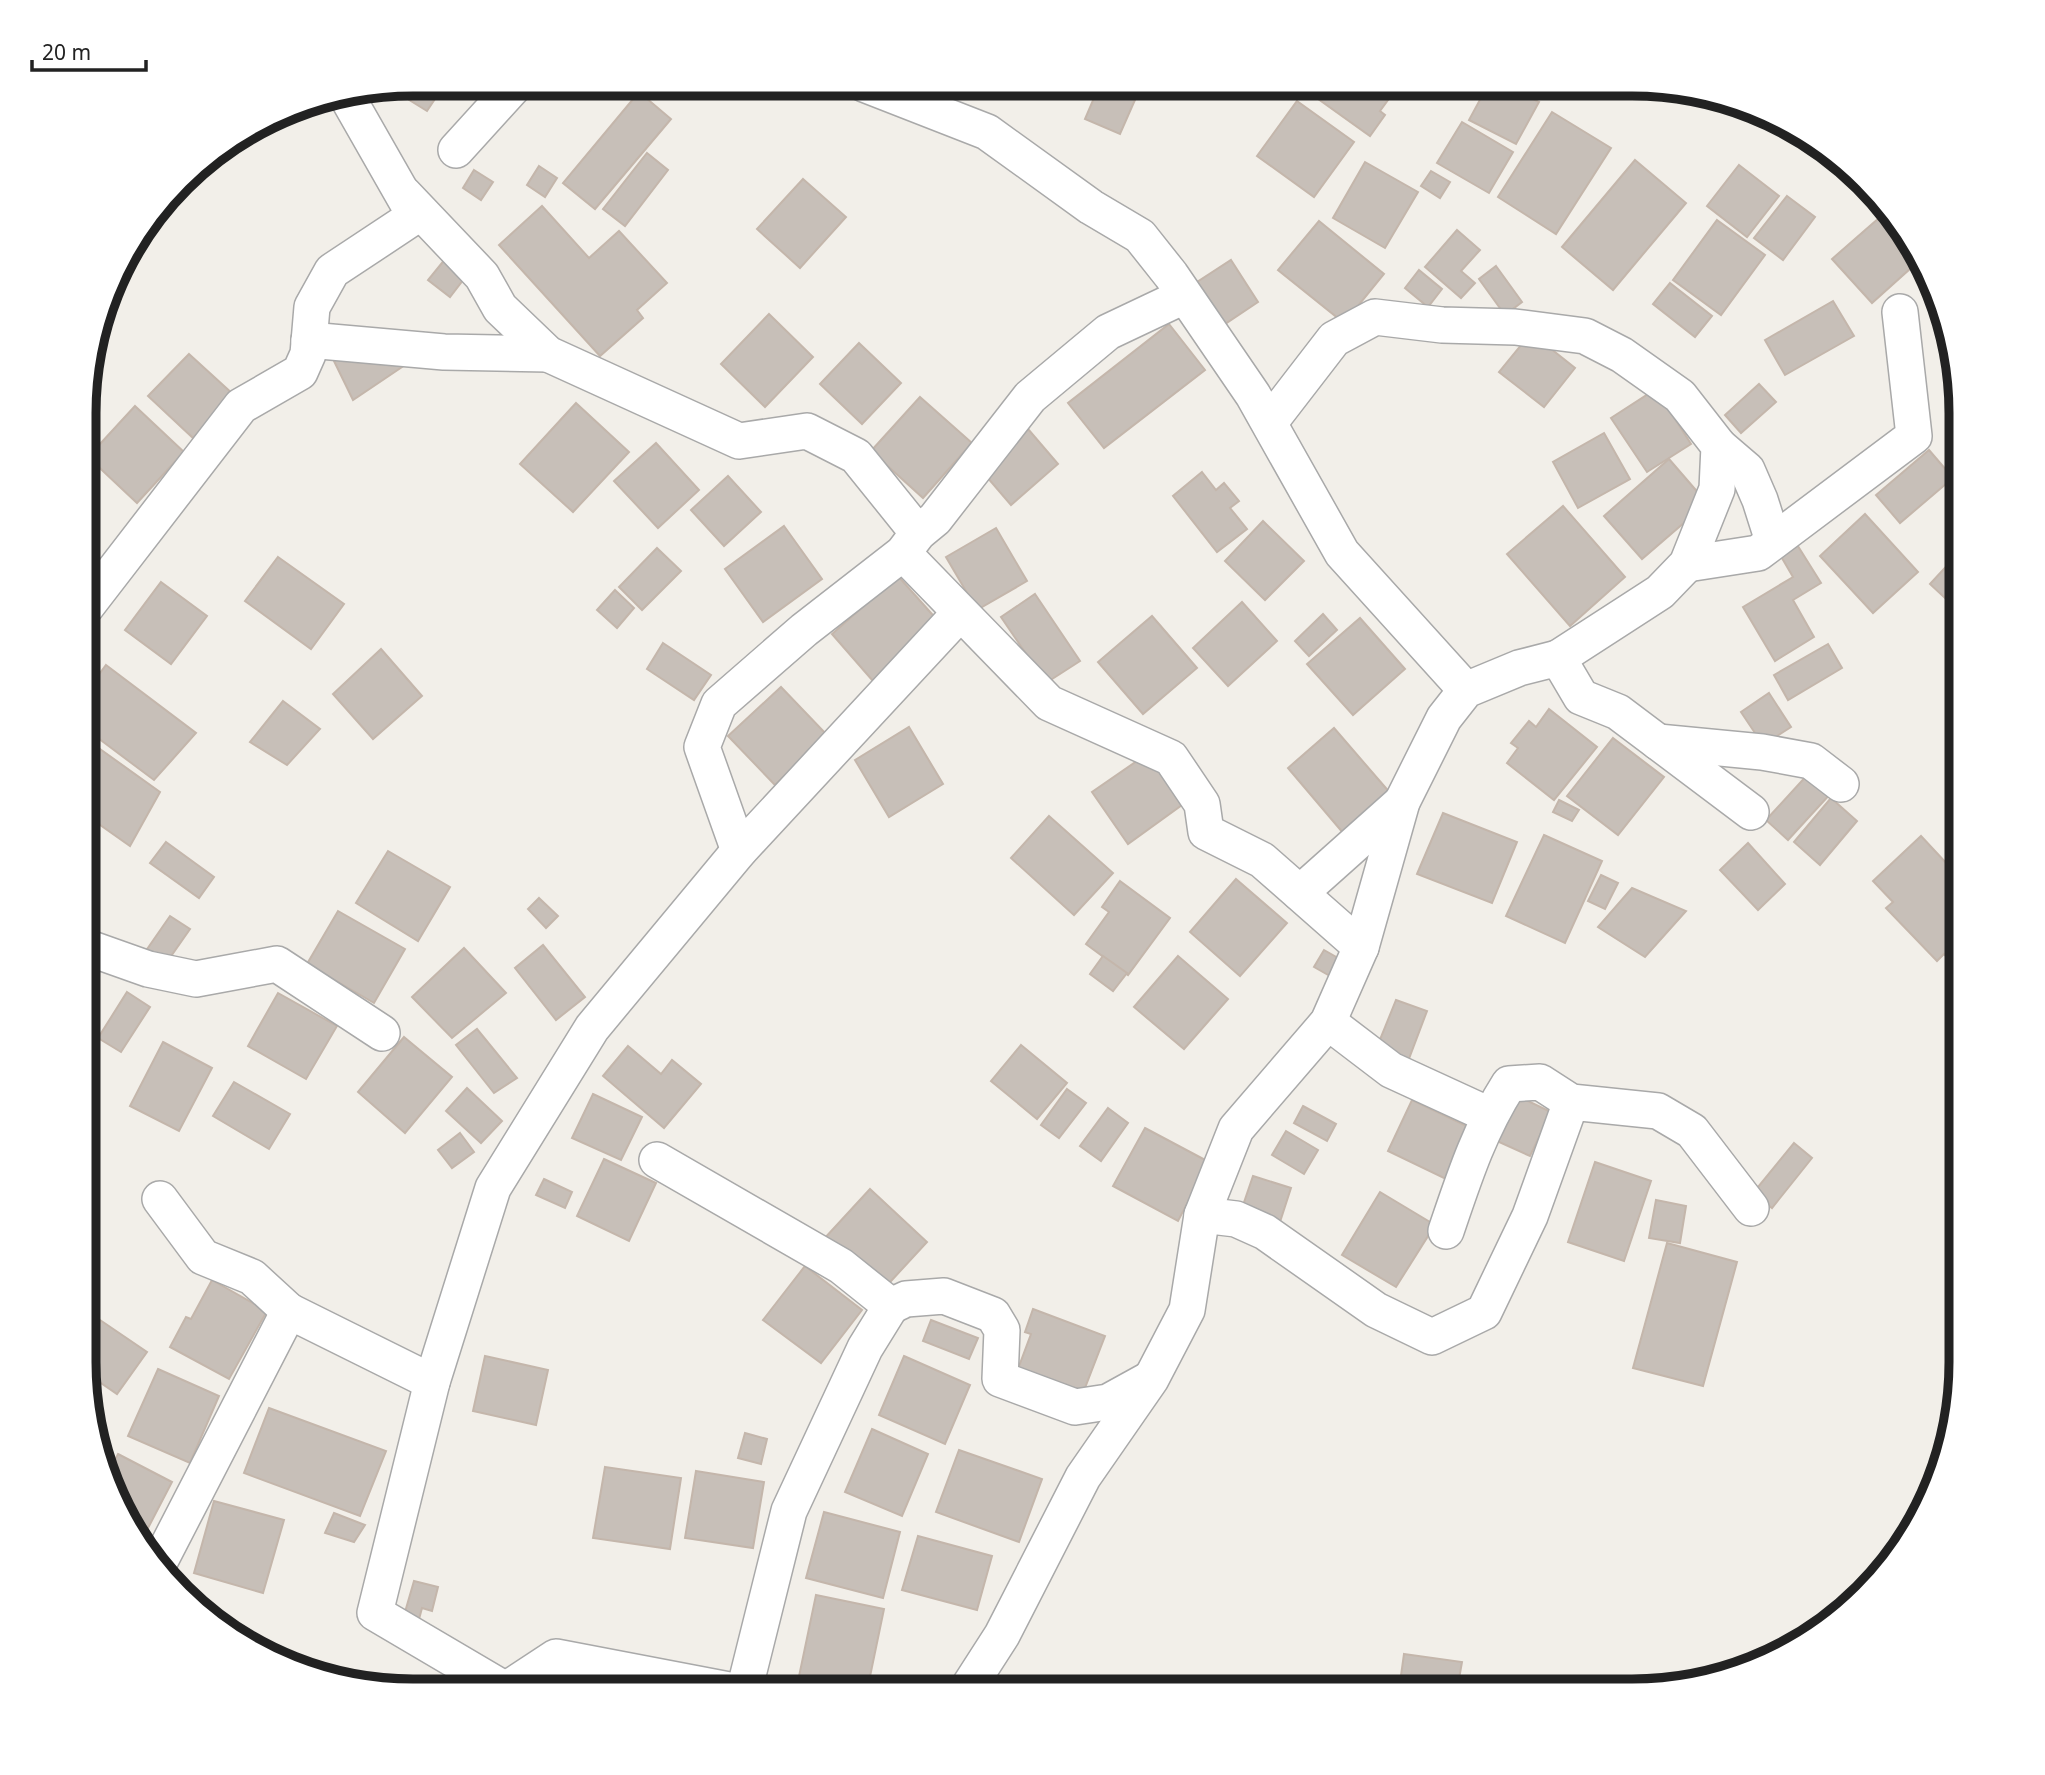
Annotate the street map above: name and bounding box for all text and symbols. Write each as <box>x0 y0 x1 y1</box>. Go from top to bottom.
scale bar <box>32 28 145 72</box>
text: 20 m <box>42 38 91 66</box>

